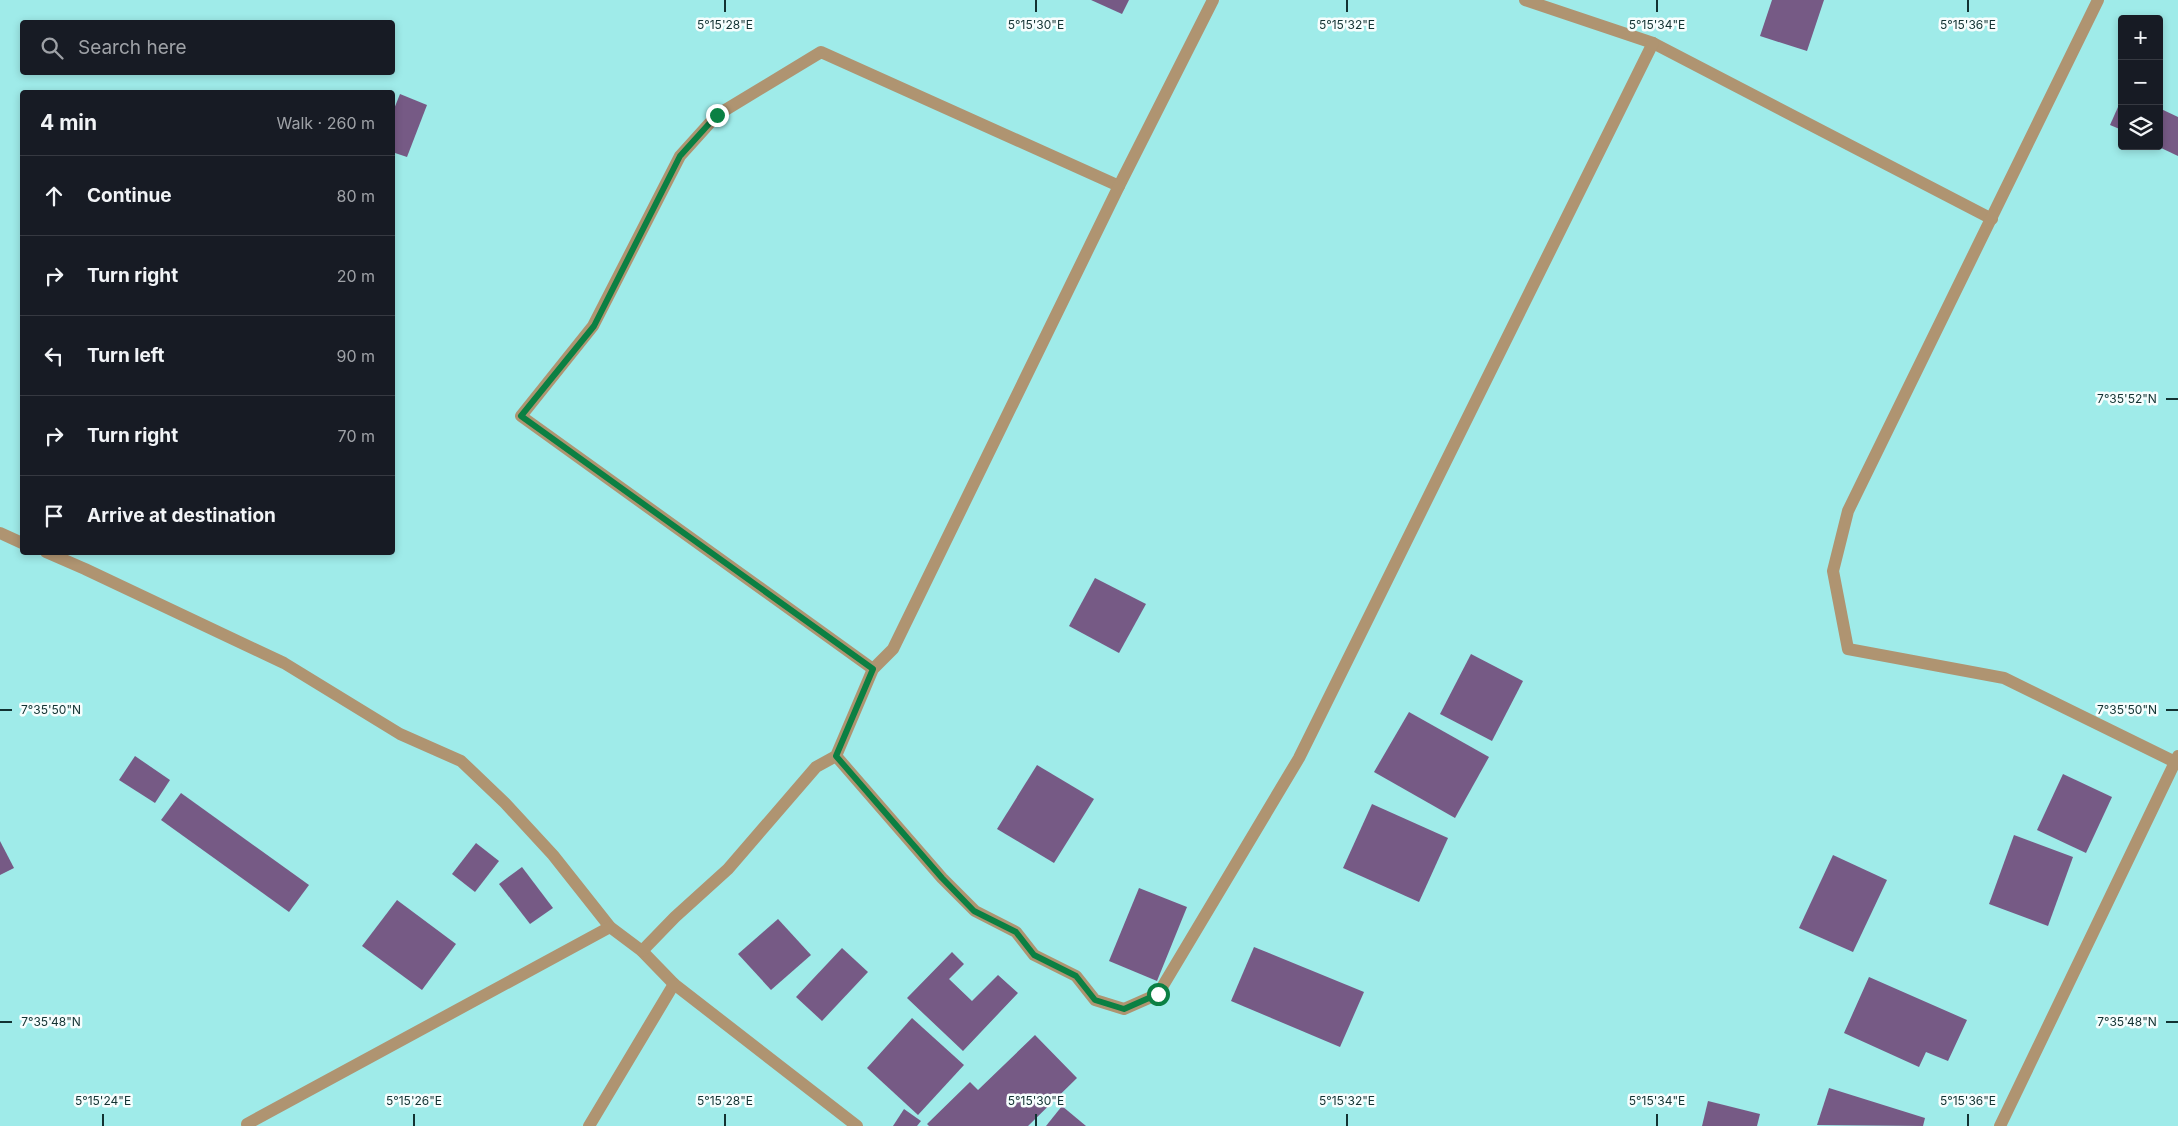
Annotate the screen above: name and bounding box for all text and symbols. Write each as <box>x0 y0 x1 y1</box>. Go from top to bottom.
map controls <box>2118 15 2163 150</box>
button: + <box>2118 15 2163 60</box>
text: 5°15'28"E <box>697 17 753 32</box>
text: 5°15'30"E <box>1008 17 1064 32</box>
text: 5°15'32"E <box>1319 17 1375 32</box>
text: 5°15'34"E <box>1629 17 1685 32</box>
text: 5°15'36"E <box>1940 17 1996 32</box>
search box <box>20 20 395 75</box>
icon: search <box>38 34 66 62</box>
text: Search here <box>78 36 187 59</box>
button: − <box>2118 60 2163 105</box>
route end <box>706 104 729 127</box>
button: layers <box>2118 105 2163 150</box>
text: 4 min <box>40 110 97 135</box>
text: Walk · 260 m <box>277 113 375 133</box>
icon: ahead <box>40 182 68 210</box>
text: Continue <box>87 184 172 207</box>
text: 80 m <box>336 186 375 206</box>
icon: right <box>40 262 68 290</box>
text: Turn right <box>87 264 178 287</box>
text: 20 m <box>337 266 375 286</box>
icon: left <box>40 342 68 370</box>
text: Turn left <box>87 344 165 367</box>
text: 90 m <box>336 346 375 366</box>
text: 7°35'52"N <box>2097 391 2157 406</box>
icon: right <box>40 422 68 450</box>
text: Turn right <box>87 424 178 447</box>
text: 70 m <box>338 426 375 446</box>
icon: arrive <box>40 502 68 530</box>
text: Arrive at destination <box>87 504 276 527</box>
text: 7°35'50"N <box>21 702 81 717</box>
text: 7°35'50"N <box>2097 702 2157 717</box>
route start <box>1147 983 1170 1006</box>
text: 7°35'48"N <box>21 1014 81 1029</box>
text: 7°35'48"N <box>2097 1014 2157 1029</box>
text: 5°15'24"E <box>75 1093 131 1108</box>
text: 5°15'26"E <box>386 1093 442 1108</box>
text: 5°15'28"E <box>697 1093 753 1108</box>
text: 5°15'30"E <box>1008 1093 1064 1108</box>
text: 5°15'32"E <box>1319 1093 1375 1108</box>
text: 5°15'34"E <box>1629 1093 1685 1108</box>
text: 5°15'36"E <box>1940 1093 1996 1108</box>

